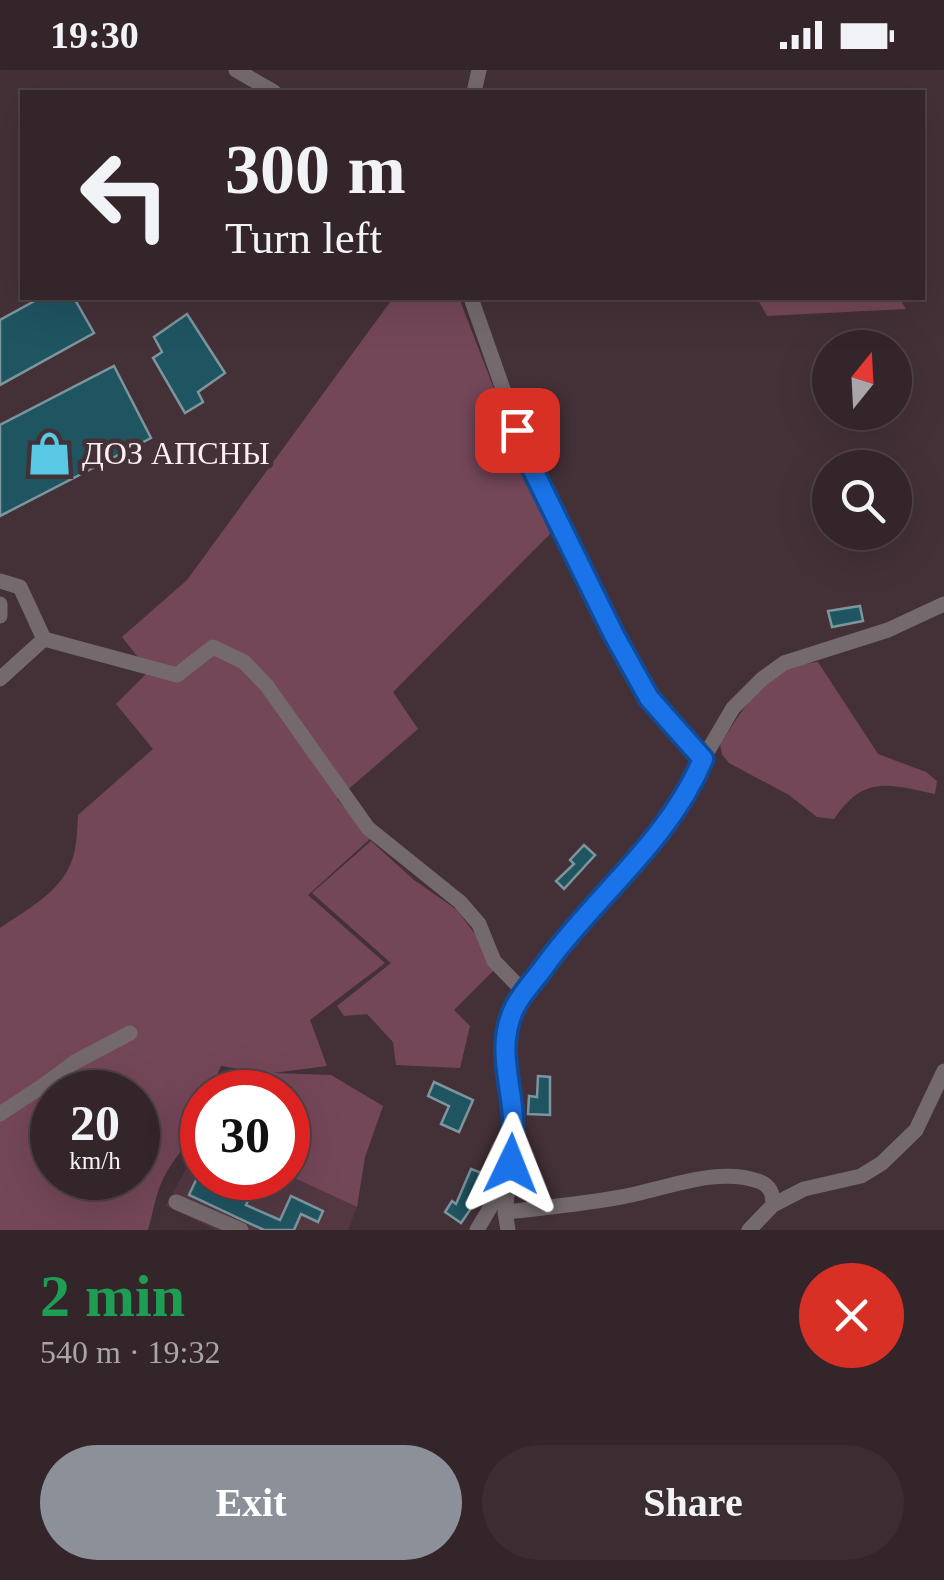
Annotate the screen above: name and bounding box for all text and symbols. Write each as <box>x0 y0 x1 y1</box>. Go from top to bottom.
text: 19:30 <box>50 14 139 56</box>
icon: left <box>60 130 190 260</box>
text: 300 m <box>225 131 406 208</box>
text: Turn left <box>225 213 382 263</box>
north arrow <box>812 330 912 430</box>
map controls <box>812 330 912 550</box>
pin <box>475 388 560 473</box>
icon: arrive <box>490 403 545 458</box>
shop icon: ДОЗ АПСНЫ <box>25 429 73 477</box>
place label: ДОЗ АПСНЫ <box>82 435 270 471</box>
button: search <box>812 450 912 550</box>
speed limit sign: 30 <box>180 1070 310 1200</box>
text: 20 <box>70 1095 120 1151</box>
position arrow <box>459 1112 563 1216</box>
text: km/h <box>69 1147 121 1174</box>
text: 2 min <box>40 1263 185 1329</box>
button: close <box>799 1263 904 1368</box>
text: 540 m · 19:32 <box>40 1334 220 1370</box>
button: Exit <box>40 1445 462 1560</box>
button: Share <box>482 1445 904 1560</box>

